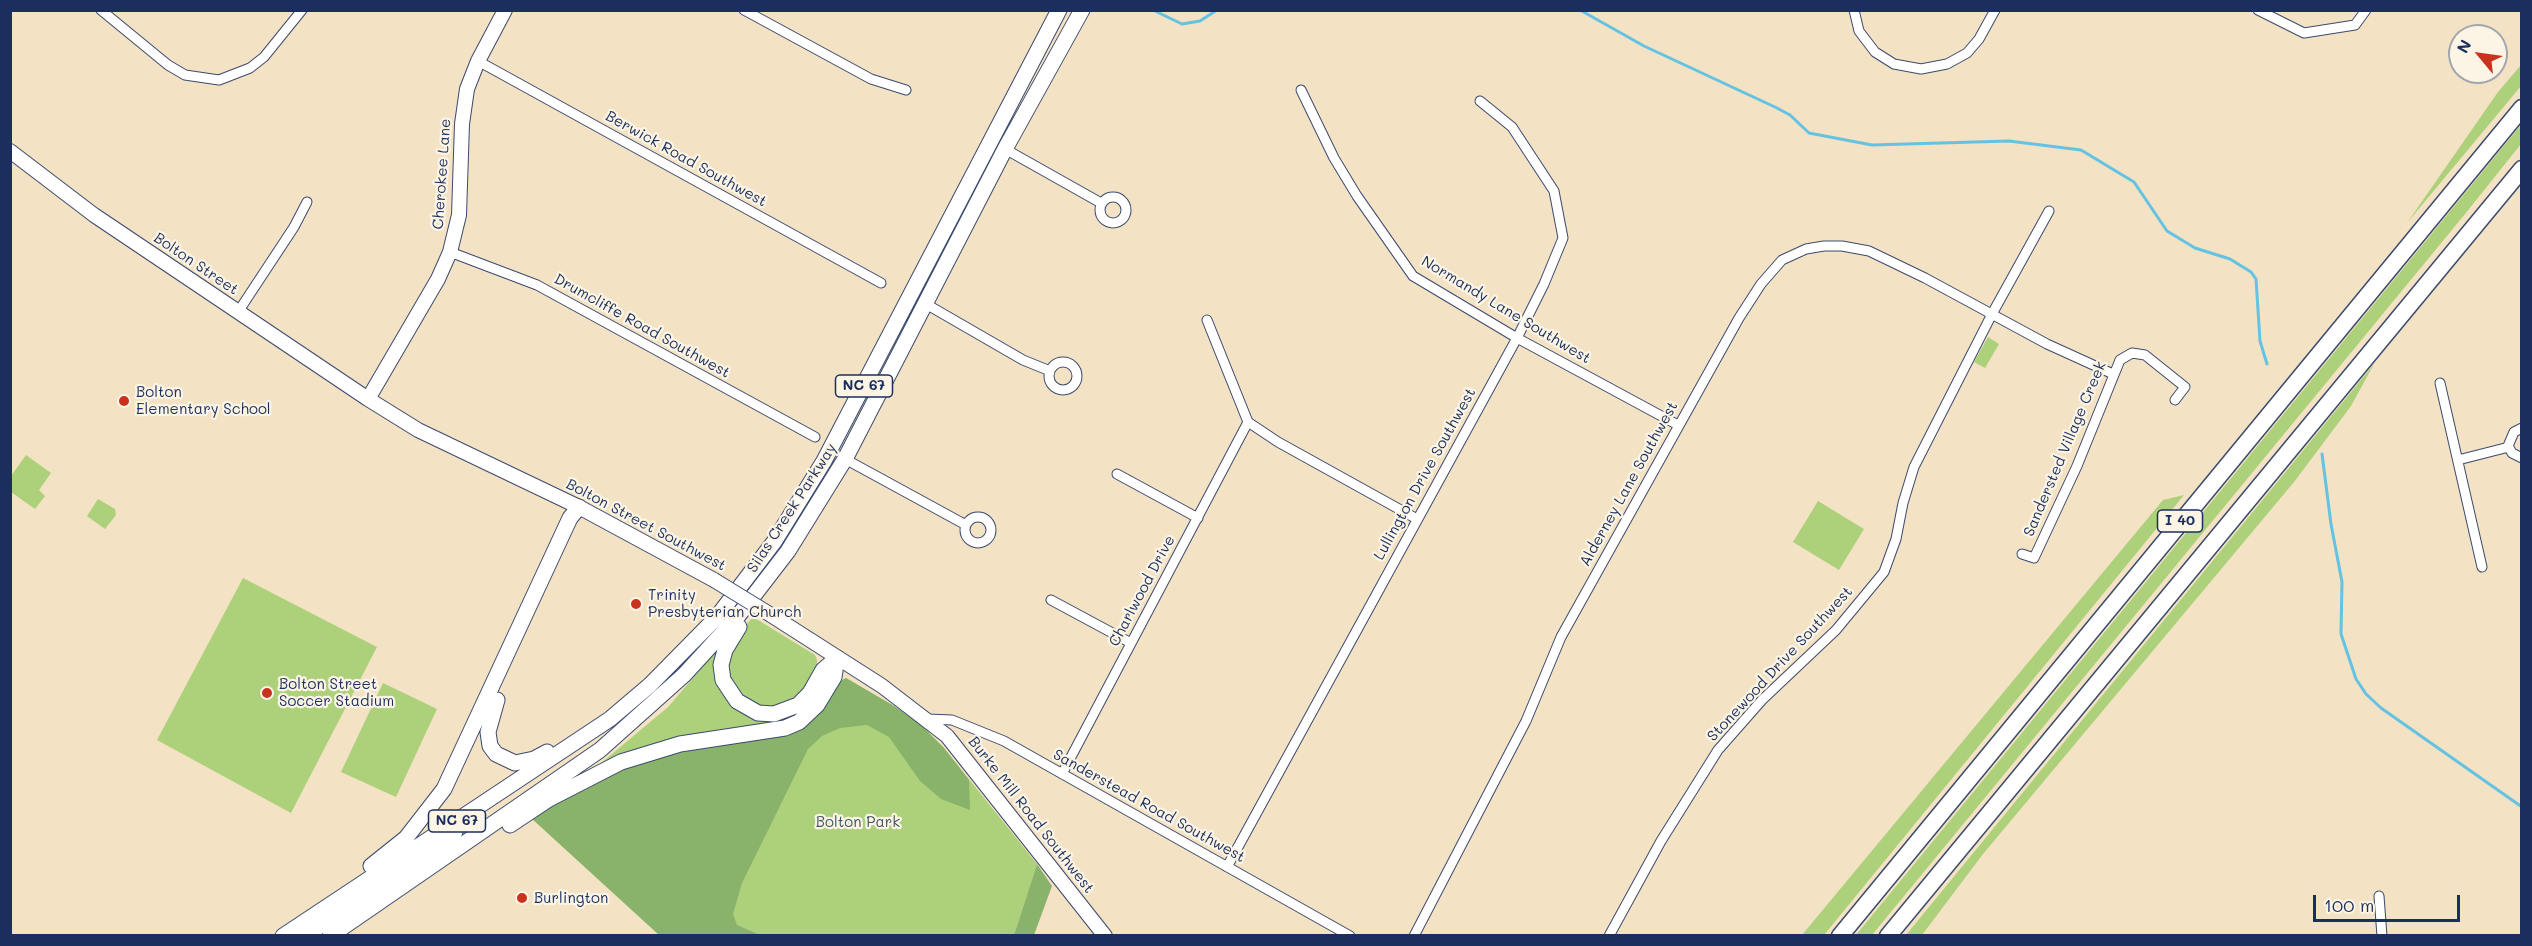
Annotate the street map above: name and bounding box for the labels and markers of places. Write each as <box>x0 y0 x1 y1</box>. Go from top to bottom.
place label: Bolton Elementary School <box>136 383 271 418</box>
marker: Bolton Elementary School <box>117 394 131 408</box>
place label: Trinity Presbyterian Church <box>648 586 801 621</box>
marker: Trinity Presbyterian Church <box>629 597 643 611</box>
place label: Bolton Street Soccer Stadium <box>279 675 394 710</box>
marker: Bolton Street Soccer Stadium <box>260 686 274 700</box>
place label: Burlington <box>534 889 608 907</box>
marker: Burlington <box>515 891 529 905</box>

